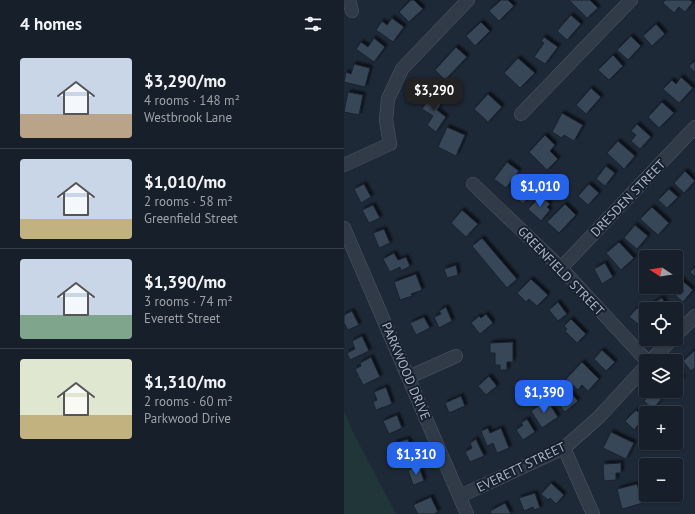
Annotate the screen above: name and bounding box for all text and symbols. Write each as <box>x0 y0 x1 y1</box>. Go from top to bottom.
text: 4 homes <box>20 13 82 35</box>
icon: filters <box>302 13 324 35</box>
text: $3,290/mo <box>144 70 226 92</box>
icon: home <box>52 74 100 122</box>
pin: $3,290 <box>401 78 467 112</box>
text: $3,290 <box>414 82 454 99</box>
text: 4 rooms · 148 m² <box>144 92 240 109</box>
text: Westbrook Lane <box>144 109 232 126</box>
street label: DRESDEN STREET <box>587 156 669 240</box>
text: $1,010/mo <box>144 171 226 193</box>
pin: $1,010 <box>507 174 573 208</box>
icon: home <box>52 175 100 223</box>
text: $1,010 <box>520 178 560 195</box>
text: 2 rooms · 58 m² <box>144 193 233 210</box>
text: Greenfield Street <box>144 210 238 227</box>
street label: GREENFIELD STREET <box>514 223 608 319</box>
north arrow <box>639 250 683 294</box>
map controls <box>639 250 683 502</box>
text: $1,390/mo <box>144 271 226 293</box>
icon: home <box>52 275 100 323</box>
text: 3 rooms · 74 m² <box>144 293 233 310</box>
button: locate <box>639 302 683 346</box>
text: Everett Street <box>144 310 220 327</box>
street label: PARKWOOD DRIVE <box>378 320 434 422</box>
button: layers <box>639 354 683 398</box>
text: $1,310/mo <box>144 371 226 393</box>
icon: home <box>52 375 100 423</box>
pin: $1,390 <box>511 380 577 414</box>
text: $1,390 <box>524 384 564 401</box>
text: 2 rooms · 60 m² <box>144 393 233 410</box>
button: + <box>639 406 683 450</box>
text: Parkwood Drive <box>144 410 231 427</box>
street label: EVERETT STREET <box>474 438 568 496</box>
pin: $1,310 <box>383 442 449 476</box>
text: $1,310 <box>396 446 436 463</box>
button: − <box>639 458 683 502</box>

